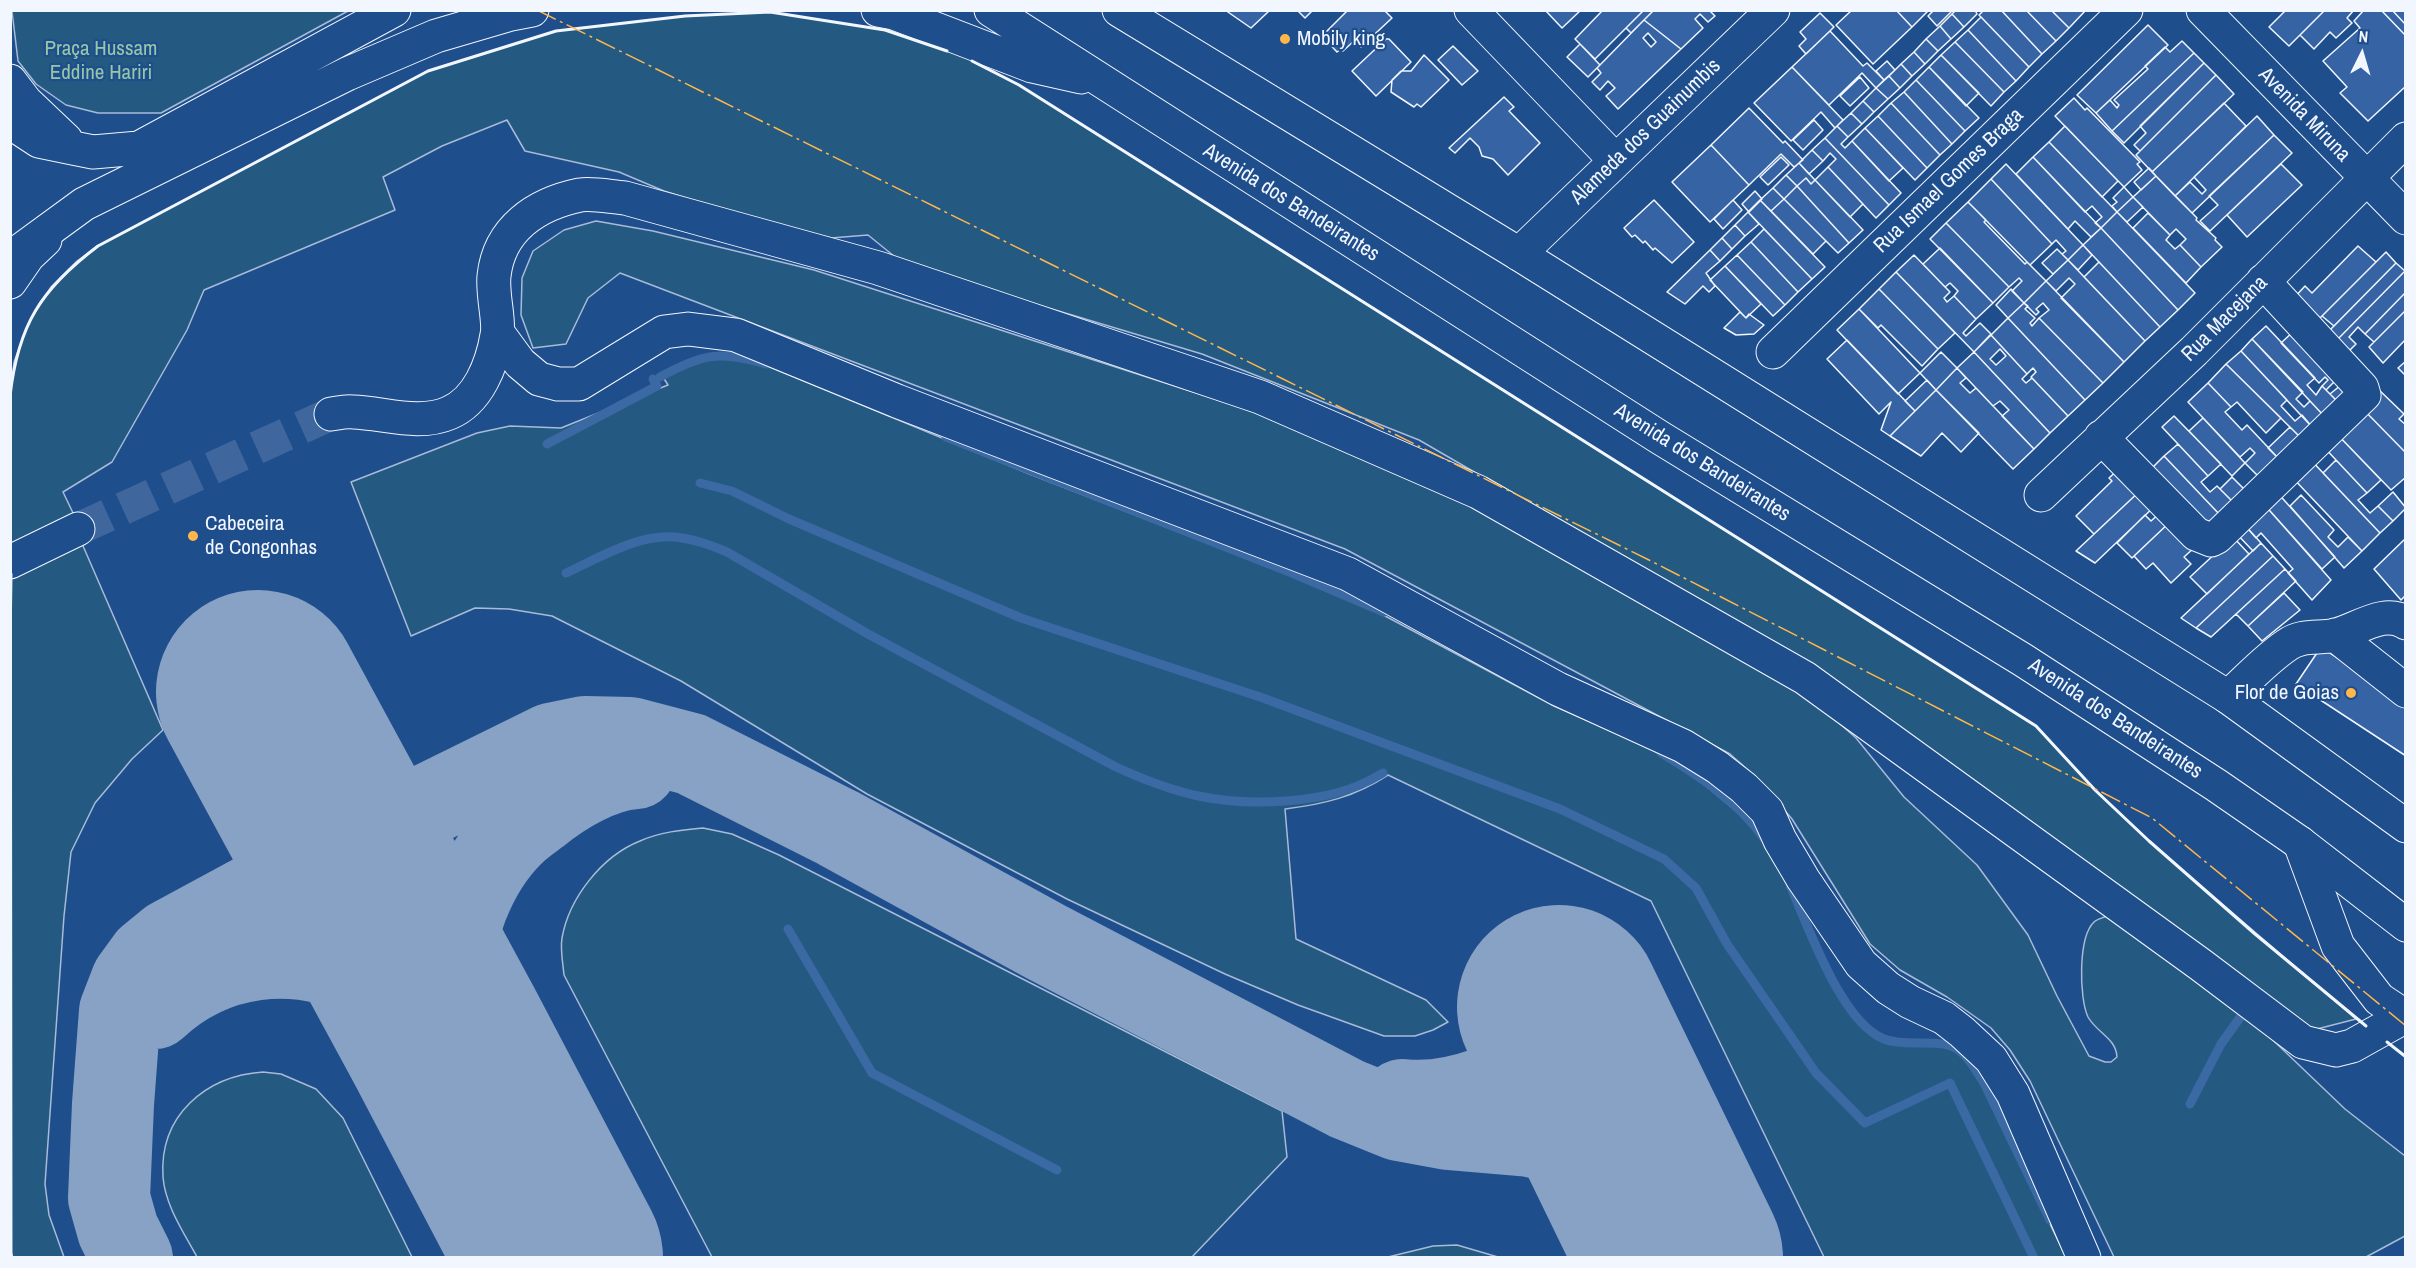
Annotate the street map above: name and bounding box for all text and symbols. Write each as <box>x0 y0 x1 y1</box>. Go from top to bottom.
north arrow <box>2332 24 2392 84</box>
text: N <box>2358 25 2369 47</box>
place label: Mobily king <box>1297 26 1385 52</box>
marker: Mobily king <box>1278 32 1292 46</box>
park label: Praça Hussam Eddine Hariri <box>45 36 157 86</box>
street label: Alameda dos Guainumbis <box>1566 54 1726 210</box>
street label: Avenida Miruna <box>2253 63 2355 167</box>
street label: Rua Ismael Gomes Braga <box>1869 103 2029 259</box>
street label: Avenida dos Bandeirantes <box>1198 139 1384 267</box>
street label: Rua Macejana <box>2177 271 2273 367</box>
street label: Avenida dos Bandeirantes <box>1609 399 1795 527</box>
place label: Cabeceira de Congonhas <box>205 511 317 561</box>
marker: Cabeceira de Congonhas <box>186 529 200 543</box>
street label: Avenida dos Bandeirantes <box>2023 653 2207 785</box>
place label: Flor de Goias <box>2235 680 2339 706</box>
marker: Flor de Goias <box>2344 686 2358 700</box>

